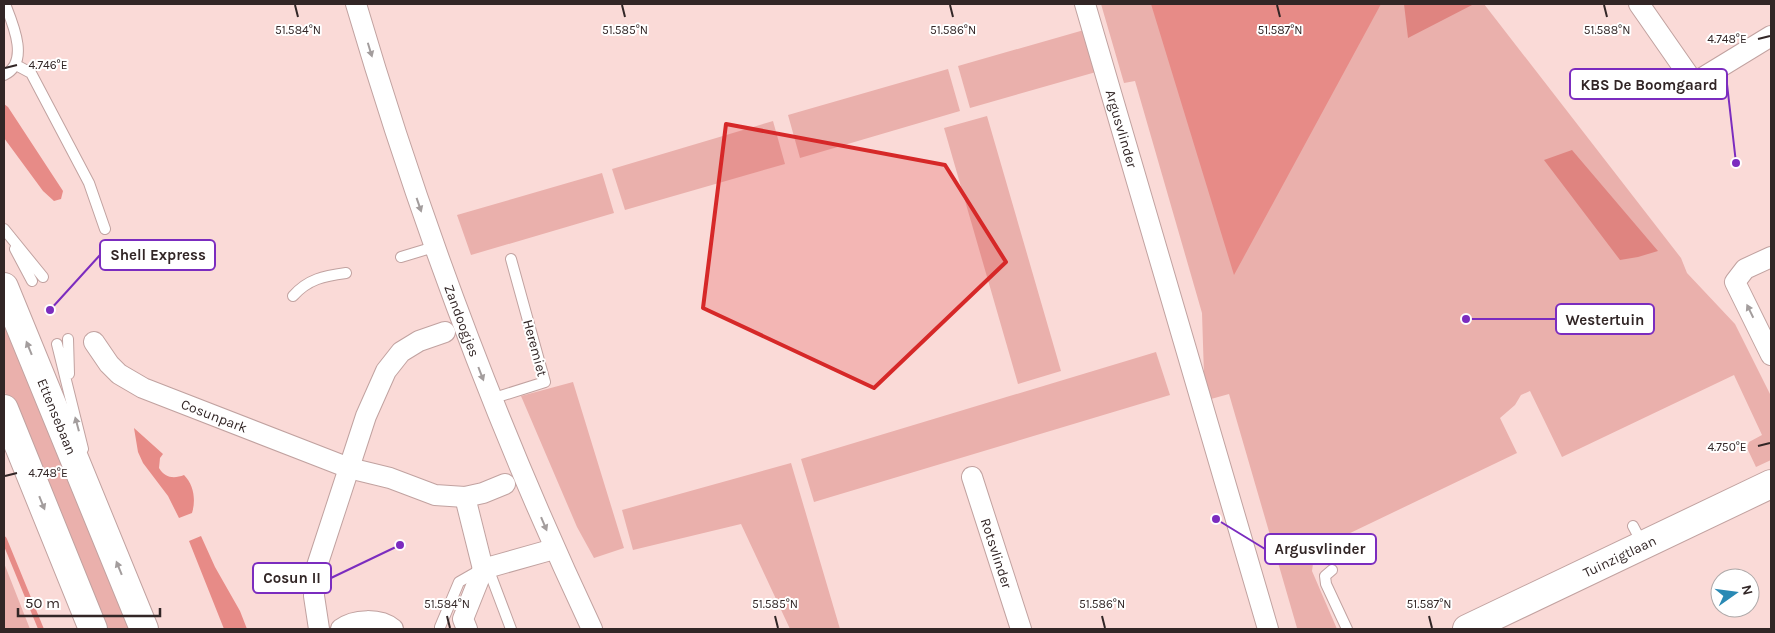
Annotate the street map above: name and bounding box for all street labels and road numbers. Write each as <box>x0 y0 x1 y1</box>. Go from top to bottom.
street label: Argusvlinder <box>1102 88 1141 171</box>
street label: Zandoogjes <box>441 282 483 359</box>
street label: Heremiet <box>519 318 551 378</box>
street label: Ettensebaan <box>34 376 80 457</box>
street label: Cosunpark <box>179 395 250 436</box>
street label: Rotsvlinder <box>977 516 1016 591</box>
street label: Tuinzigtlaan <box>1580 532 1659 581</box>

